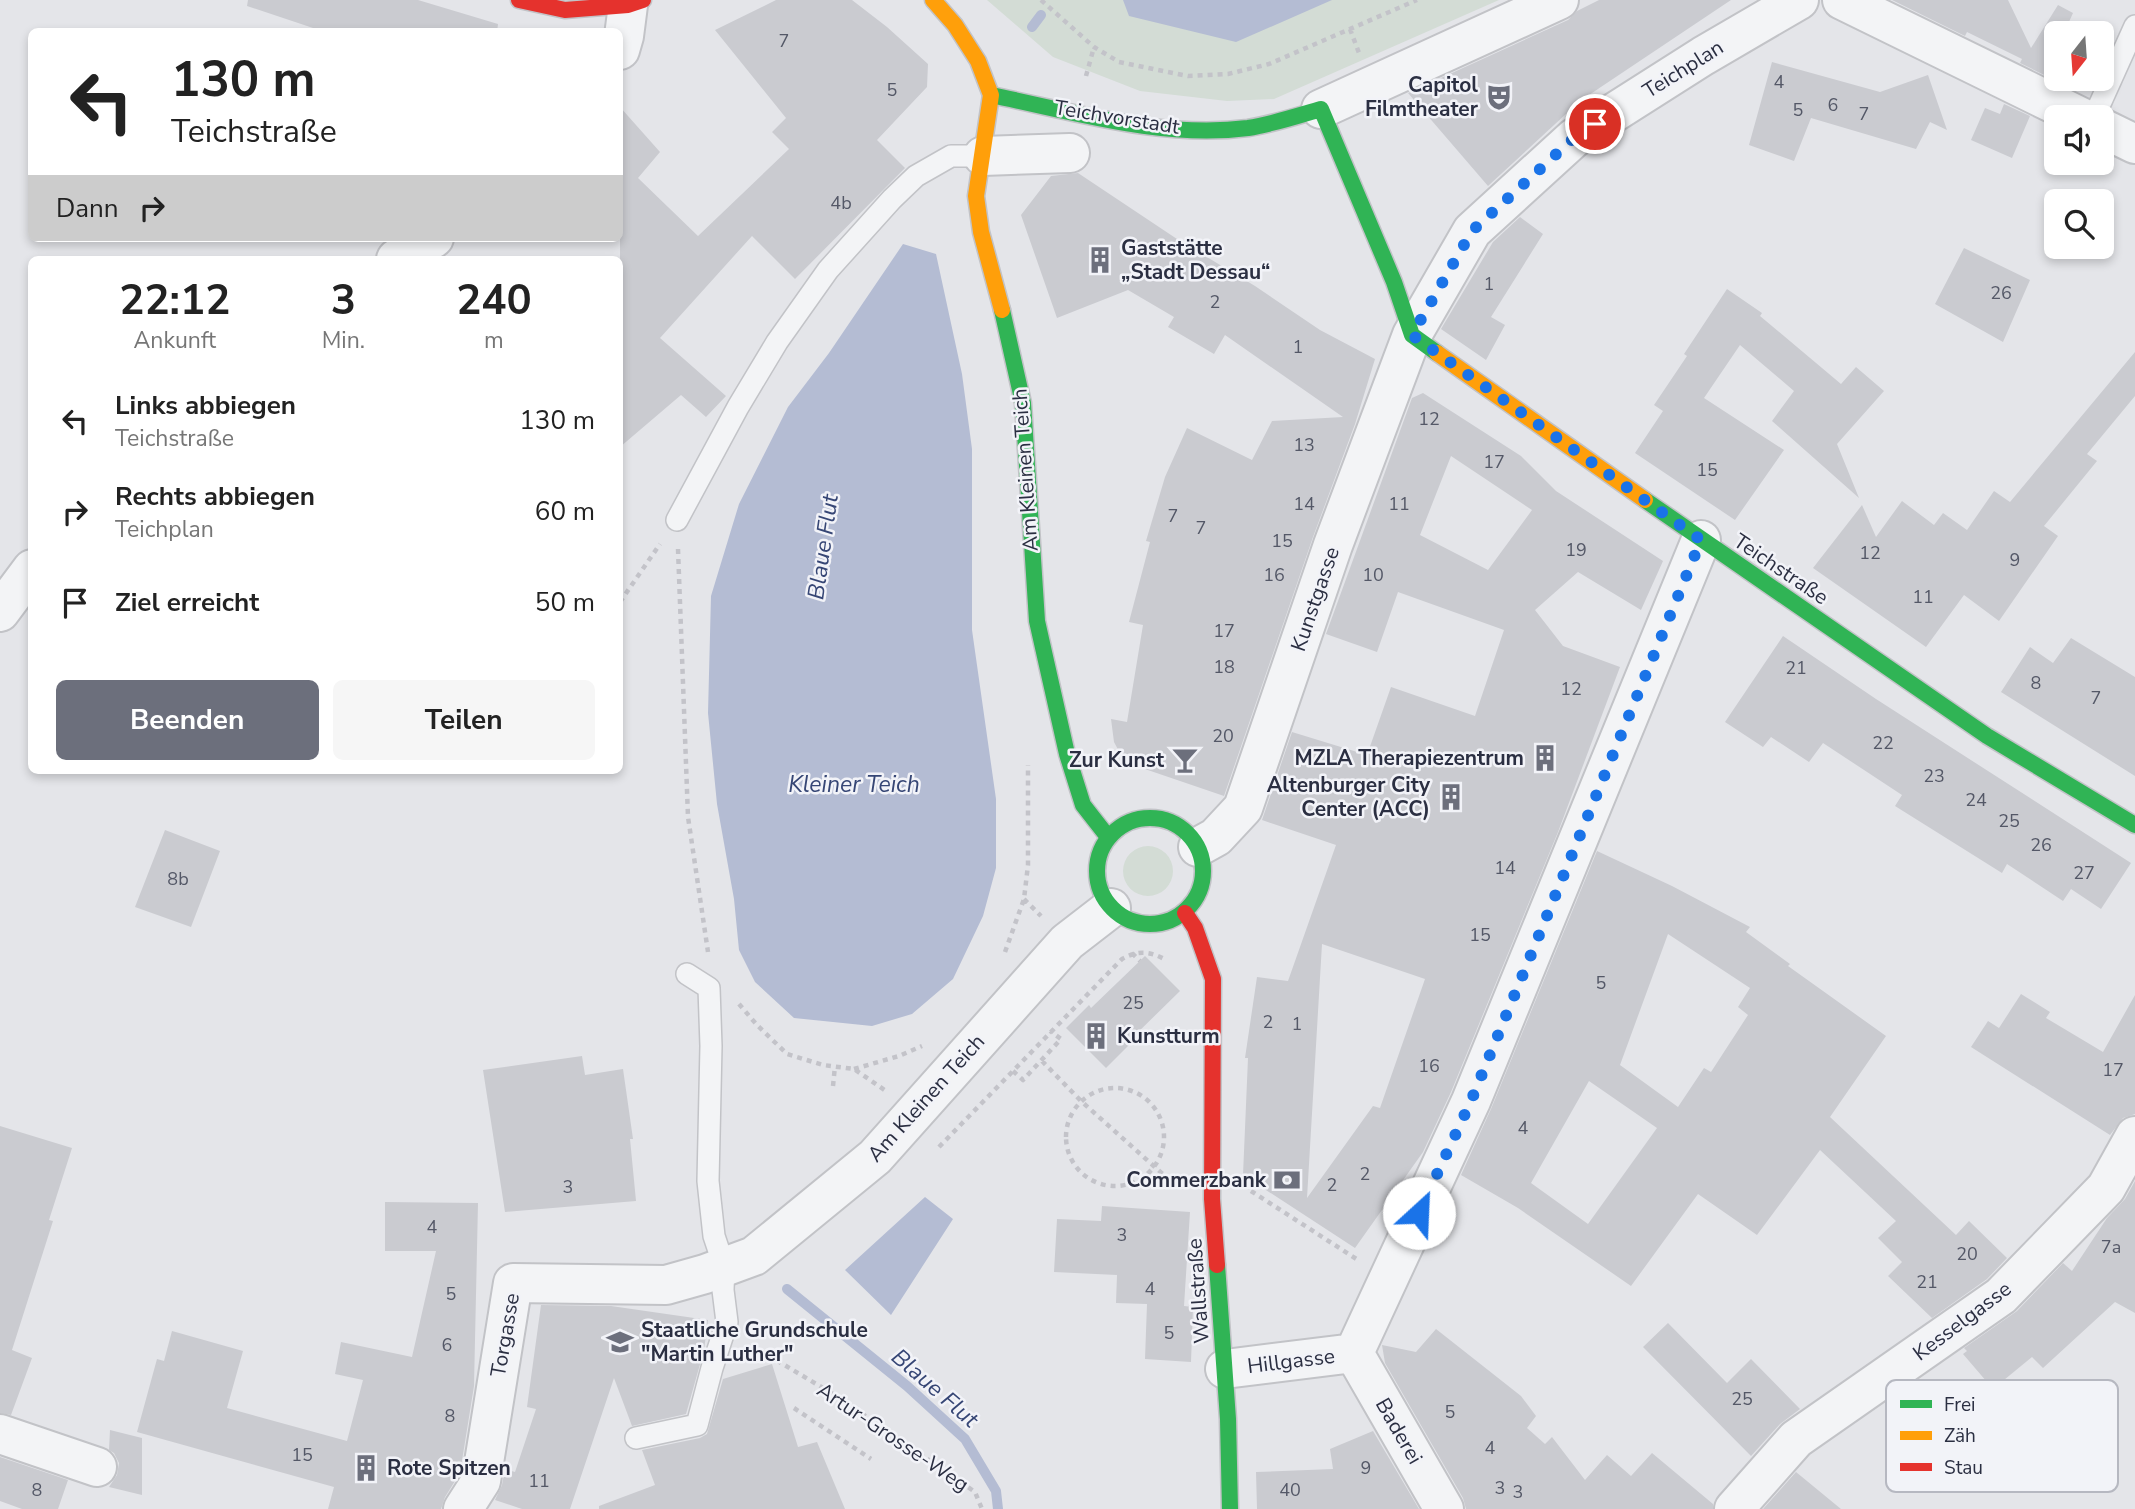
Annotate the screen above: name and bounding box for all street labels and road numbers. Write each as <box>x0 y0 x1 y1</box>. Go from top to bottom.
street label: Teichplan <box>1637 33 1729 105</box>
street label: Teichvorstadt <box>1052 93 1182 141</box>
street label: Am Kleinen Teich <box>1005 388 1045 552</box>
street label: Teichstraße <box>1728 527 1834 611</box>
street label: Kunstgasse <box>1284 543 1346 655</box>
street label: Am Kleinen Teich <box>861 1028 991 1168</box>
street label: Wallstraße <box>1180 1237 1216 1345</box>
street label: Kesselgasse <box>1907 1275 2017 1367</box>
street label: Torgasse <box>484 1291 526 1379</box>
street label: Hillgasse <box>1246 1342 1336 1380</box>
street label: Artur-Grosse-Weg <box>812 1376 974 1498</box>
street label: Baderei <box>1369 1393 1429 1469</box>

